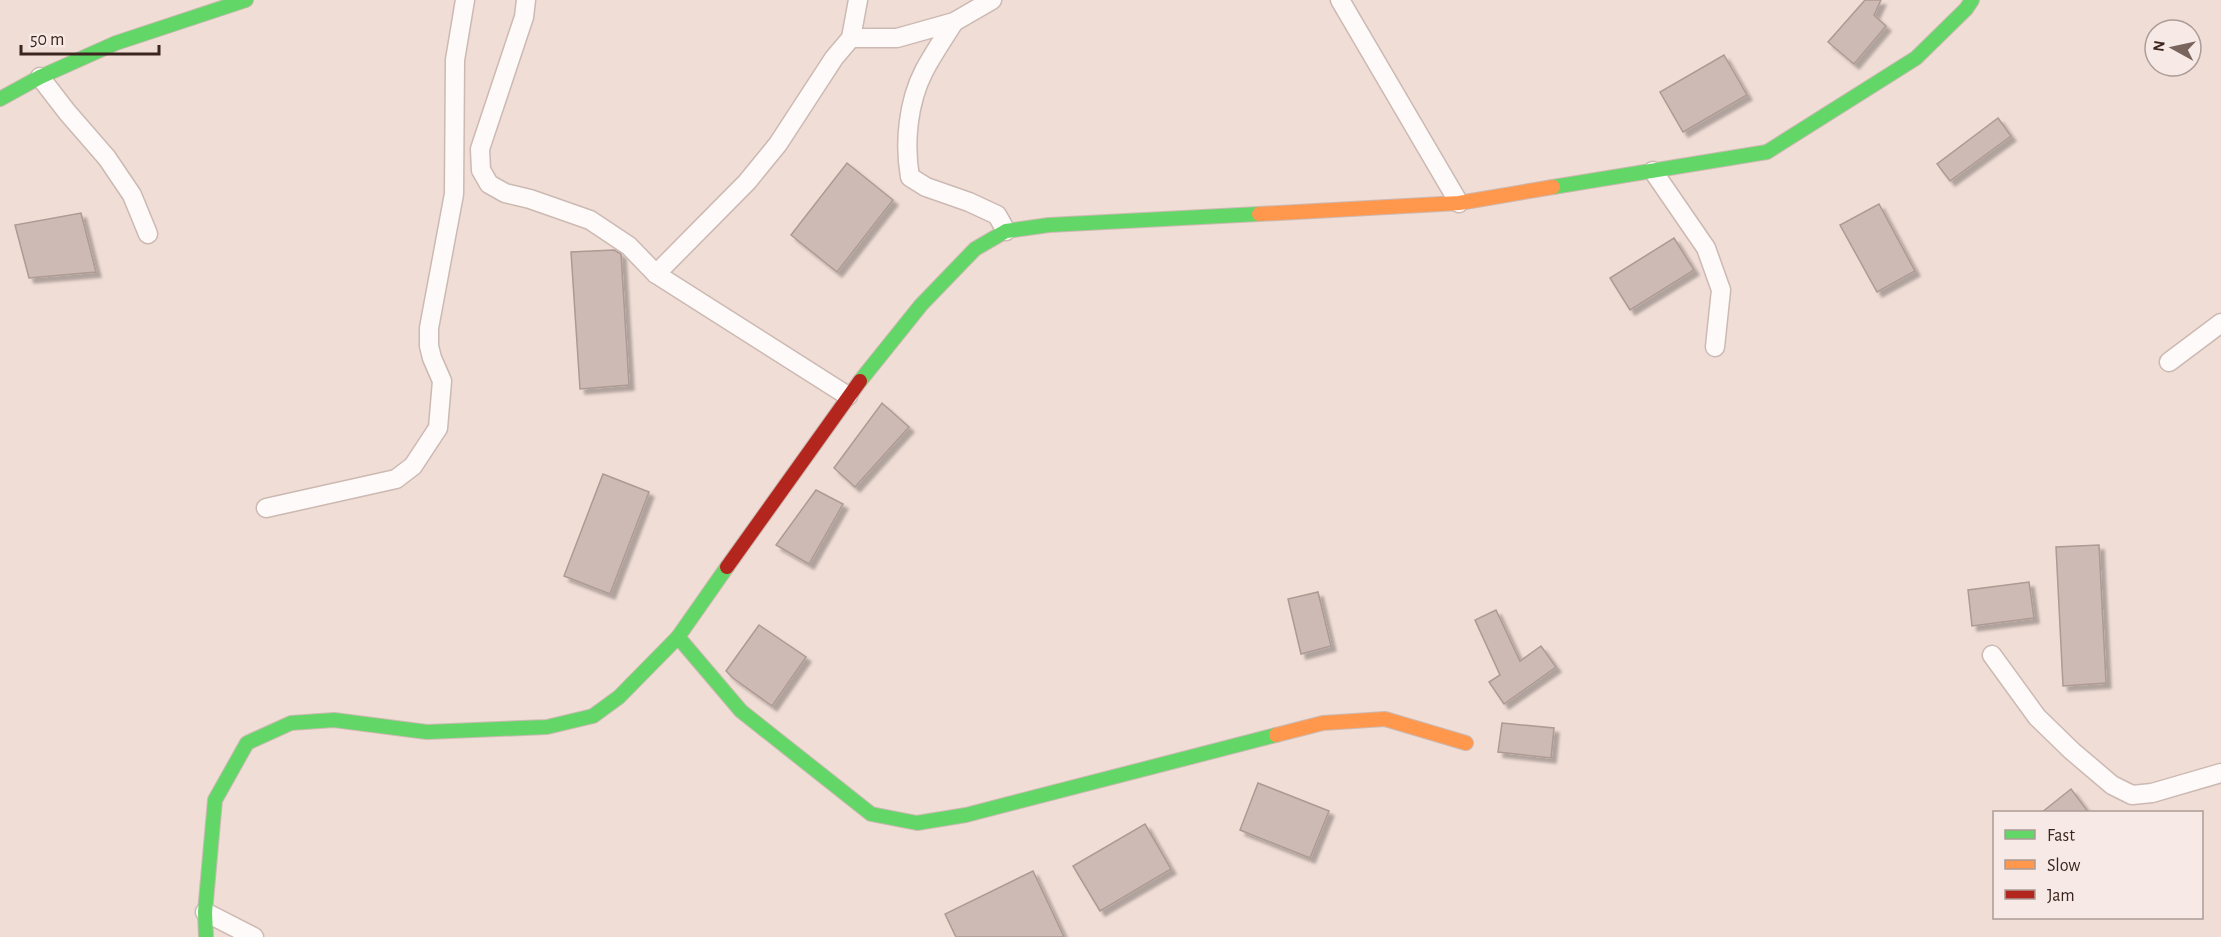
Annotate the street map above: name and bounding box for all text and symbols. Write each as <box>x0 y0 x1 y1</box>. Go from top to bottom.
scale bar <box>21 18 159 56</box>
north arrow <box>2143 18 2203 78</box>
text: 50 m <box>30 31 64 49</box>
text: N <box>2150 39 2168 53</box>
legend <box>1993 811 2203 919</box>
text: Fast <box>2047 827 2075 845</box>
text: Slow <box>2047 857 2080 875</box>
text: Jam <box>2047 887 2075 905</box>

